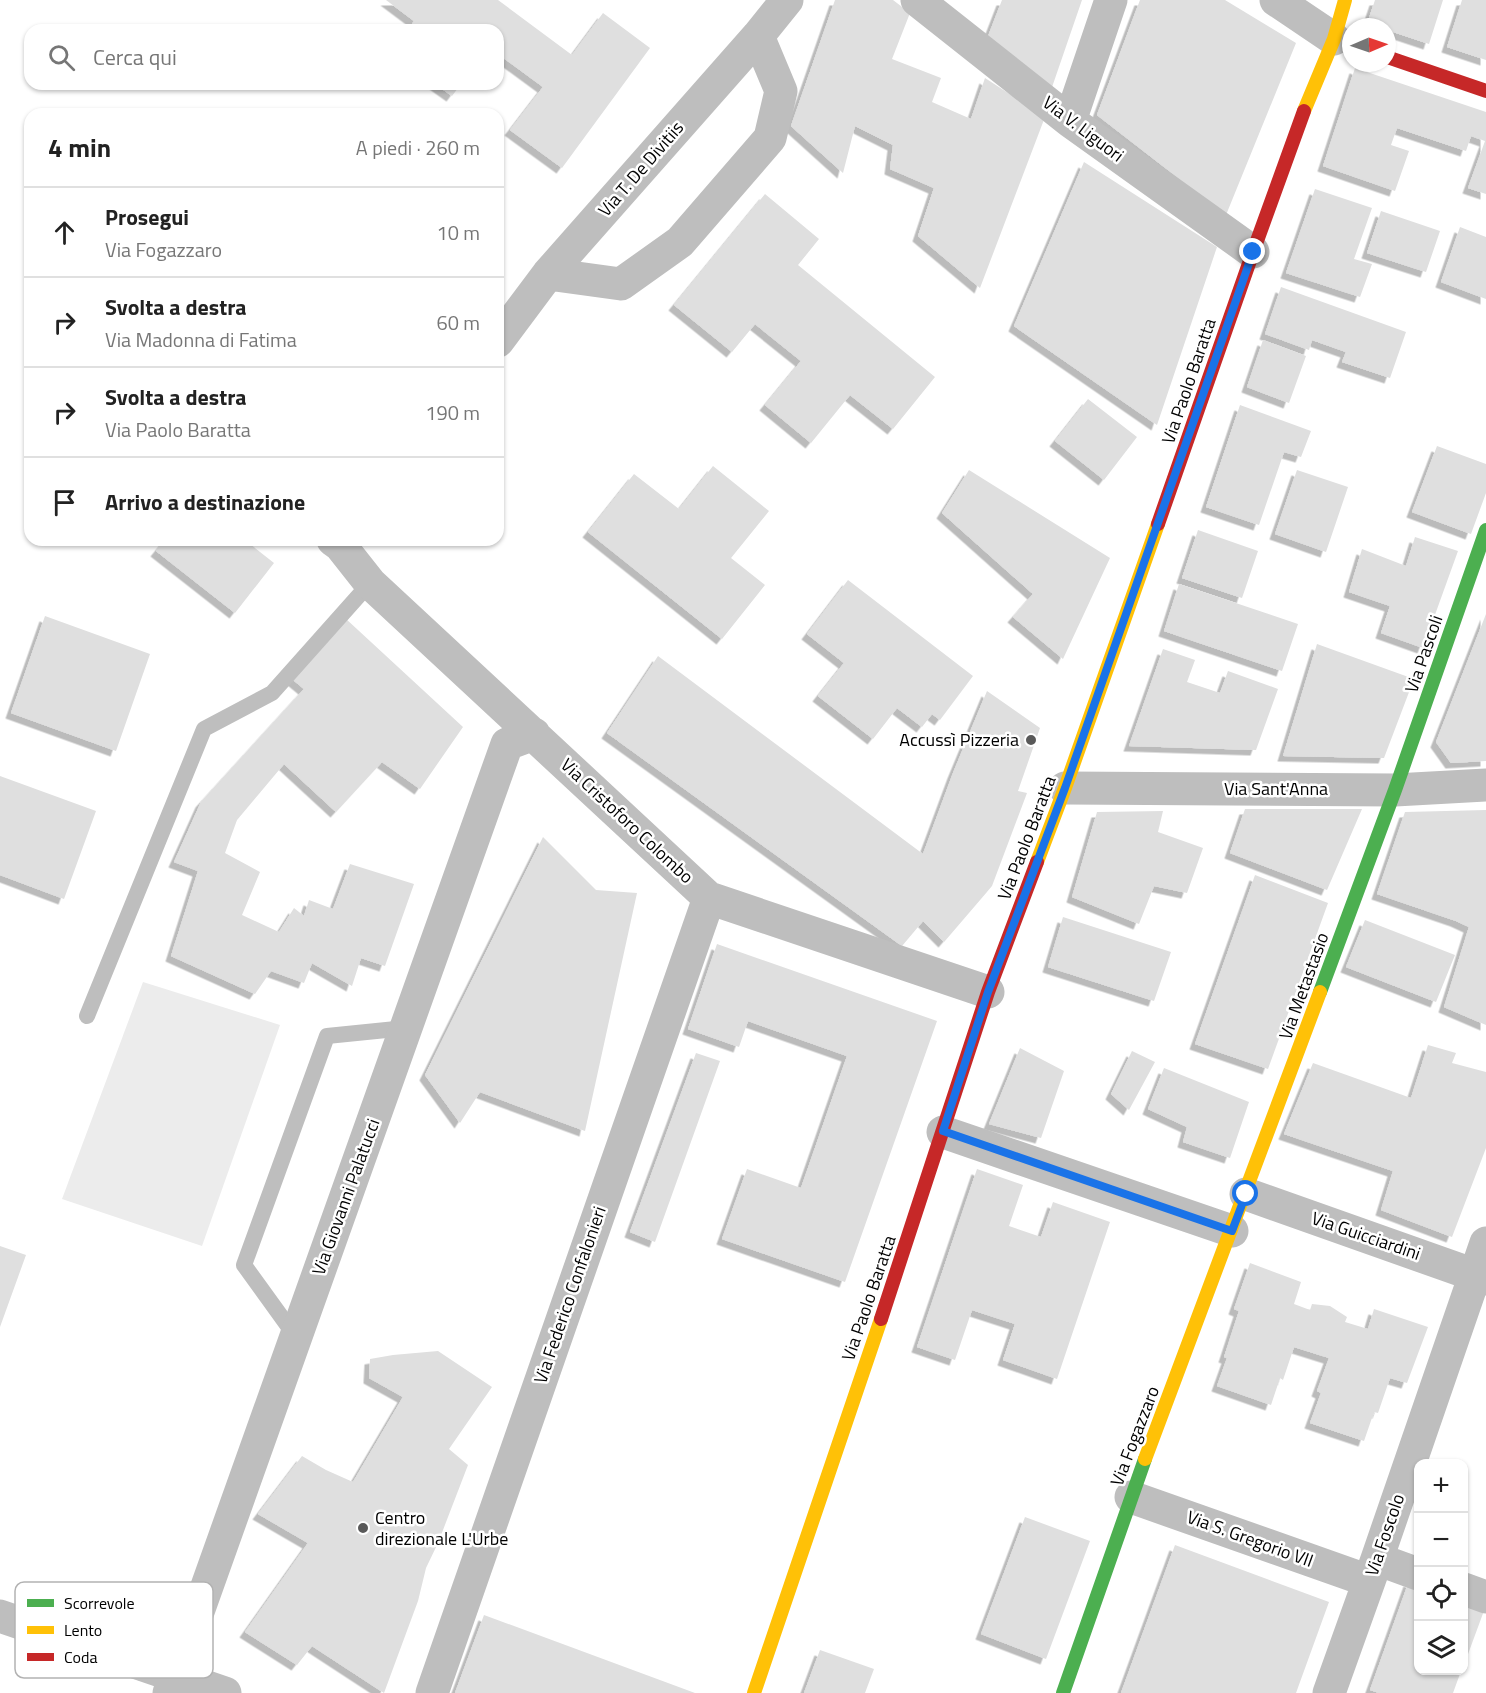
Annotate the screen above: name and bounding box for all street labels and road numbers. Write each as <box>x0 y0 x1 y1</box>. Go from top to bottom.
street label: Via V. Liguori <box>1037 89 1130 168</box>
street label: Via T. De Divitiis <box>591 115 690 222</box>
street label: Via Paolo Baratta <box>1154 314 1223 447</box>
street label: Via Pascoli <box>1398 611 1449 696</box>
street label: Via Cristoforo Colombo <box>555 752 700 890</box>
street label: Via Paolo Baratta <box>990 772 1063 904</box>
street label: Via Sant'Anna <box>1224 775 1328 802</box>
street label: Via Metastasio <box>1272 928 1335 1043</box>
street label: Via Giovanni Palatucci <box>305 1115 386 1279</box>
street label: Via Federico Confalonieri <box>527 1203 613 1387</box>
street label: Via Guicciardini <box>1308 1204 1424 1267</box>
street label: Via Paolo Baratta <box>834 1231 903 1364</box>
street label: Via Fogazzaro <box>1103 1382 1166 1490</box>
street label: Via Foscolo <box>1358 1490 1411 1580</box>
street label: Via S. Gregorio VII <box>1183 1503 1317 1574</box>

